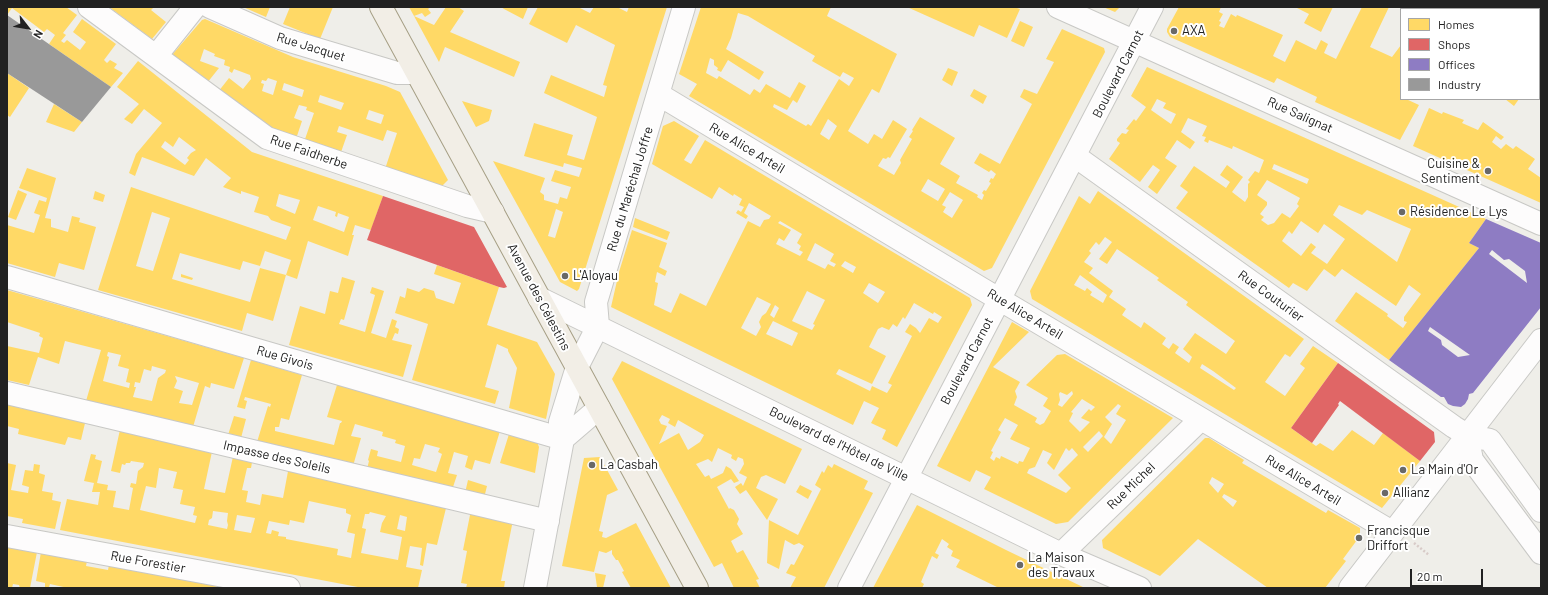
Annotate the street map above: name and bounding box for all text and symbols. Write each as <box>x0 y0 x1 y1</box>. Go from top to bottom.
north arrow <box>8 8 48 48</box>
legend <box>1400 8 1540 100</box>
text: Homes <box>1438 17 1474 31</box>
place label: AXA <box>1182 23 1205 39</box>
marker: AXA <box>1169 26 1179 36</box>
street label: Boulevard Carnot <box>1089 27 1147 121</box>
text: N <box>31 28 46 41</box>
street label: Rue Jacquet <box>275 29 347 65</box>
text: Shops <box>1438 37 1470 51</box>
text: Offices <box>1438 57 1475 71</box>
text: Industry <box>1438 77 1481 91</box>
street label: Rue Salignat <box>1265 94 1335 136</box>
street label: Rue Alice Arteil <box>706 119 788 177</box>
street label: Rue du Maréchal Joffre <box>604 125 656 253</box>
street label: Rue Faidherbe <box>268 131 350 173</box>
place label: Cuisine & Sentiment <box>1421 156 1480 187</box>
marker: Cuisine & Sentiment <box>1483 166 1493 176</box>
place label: Résidence Le Lys <box>1410 204 1507 220</box>
marker: Résidence Le Lys <box>1397 207 1407 217</box>
street label: Avenue des Célestins <box>504 241 574 353</box>
street label: Rue Couturier <box>1235 267 1307 325</box>
place label: L'Aloyau <box>573 268 618 284</box>
marker: L'Aloyau <box>560 271 570 281</box>
street label: Rue Alice Arteil <box>984 285 1066 343</box>
street label: Boulevard Carnot <box>937 315 997 407</box>
street label: Rue Givois <box>255 342 315 374</box>
street label: Boulevard de l'Hôtel de Ville <box>767 403 911 485</box>
street label: Impasse des Soleils <box>222 437 332 477</box>
street label: Rue Alice Arteil <box>1262 451 1344 509</box>
place label: La Casbah <box>600 457 658 473</box>
street label: Rue Michel <box>1104 459 1158 513</box>
marker: La Casbah <box>587 460 597 470</box>
place label: La Main d'Or <box>1411 462 1478 478</box>
marker: La Main d'Or <box>1398 465 1408 475</box>
place label: Allianz <box>1393 485 1430 501</box>
marker: Allianz <box>1380 488 1390 498</box>
place label: Francisque Driffort <box>1367 523 1430 554</box>
marker: Francisque Driffort <box>1354 533 1364 543</box>
street label: Rue Forestier <box>109 548 187 576</box>
place label: La Maison des Travaux <box>1028 550 1095 581</box>
marker: La Maison des Travaux <box>1015 560 1025 570</box>
scale bar <box>1412 561 1485 587</box>
text: 20 m <box>1417 569 1443 583</box>

